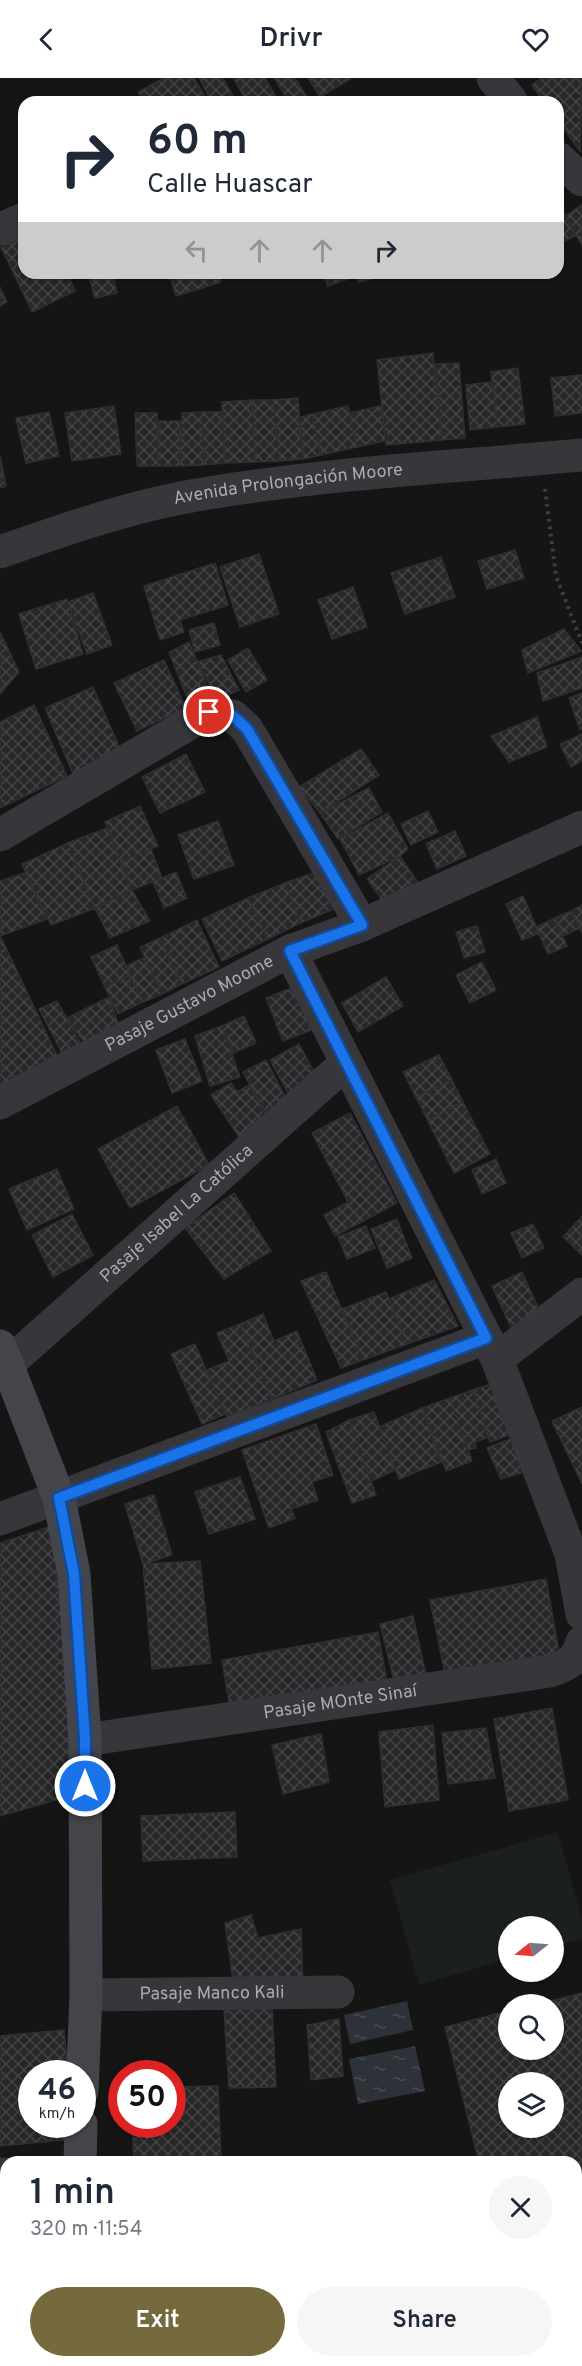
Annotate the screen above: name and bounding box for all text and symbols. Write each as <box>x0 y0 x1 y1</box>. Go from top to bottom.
text: Drivr <box>259 22 323 56</box>
icon: back <box>30 23 63 56</box>
icon: heart <box>519 23 552 56</box>
text: 60 m <box>147 116 248 169</box>
icon: right <box>48 120 126 198</box>
text: Calle Huascar <box>147 168 313 202</box>
icon: left <box>180 234 213 267</box>
icon: ahead <box>243 234 276 267</box>
icon: ahead <box>306 234 339 267</box>
icon: right <box>369 234 402 267</box>
street label: Avenida Prolongación Moore <box>171 459 404 511</box>
pin <box>183 686 234 737</box>
icon: arrive <box>192 695 225 728</box>
street label: Pasaje Gustavo Moome <box>101 950 278 1057</box>
street label: Pasaje Isabel La Católica <box>95 1139 258 1288</box>
street label: Pasaje MOnte Sinaí <box>262 1679 420 1725</box>
position arrow <box>53 1754 117 1818</box>
north arrow <box>498 1916 564 1982</box>
map controls <box>498 1916 564 2138</box>
street label: Pasaje Manco Kali <box>139 1981 285 2006</box>
button: search <box>498 1994 564 2060</box>
speed limit sign: 50 <box>108 2060 186 2138</box>
button: layers <box>498 2072 564 2138</box>
text: 46 <box>38 2073 76 2110</box>
text: km/h <box>39 2105 75 2124</box>
text: 1 min <box>30 2171 115 2217</box>
button: close <box>489 2176 552 2239</box>
text: 320 m · 11:54 <box>30 2217 142 2243</box>
button: Exit <box>30 2287 285 2356</box>
button: Share <box>297 2287 552 2356</box>

